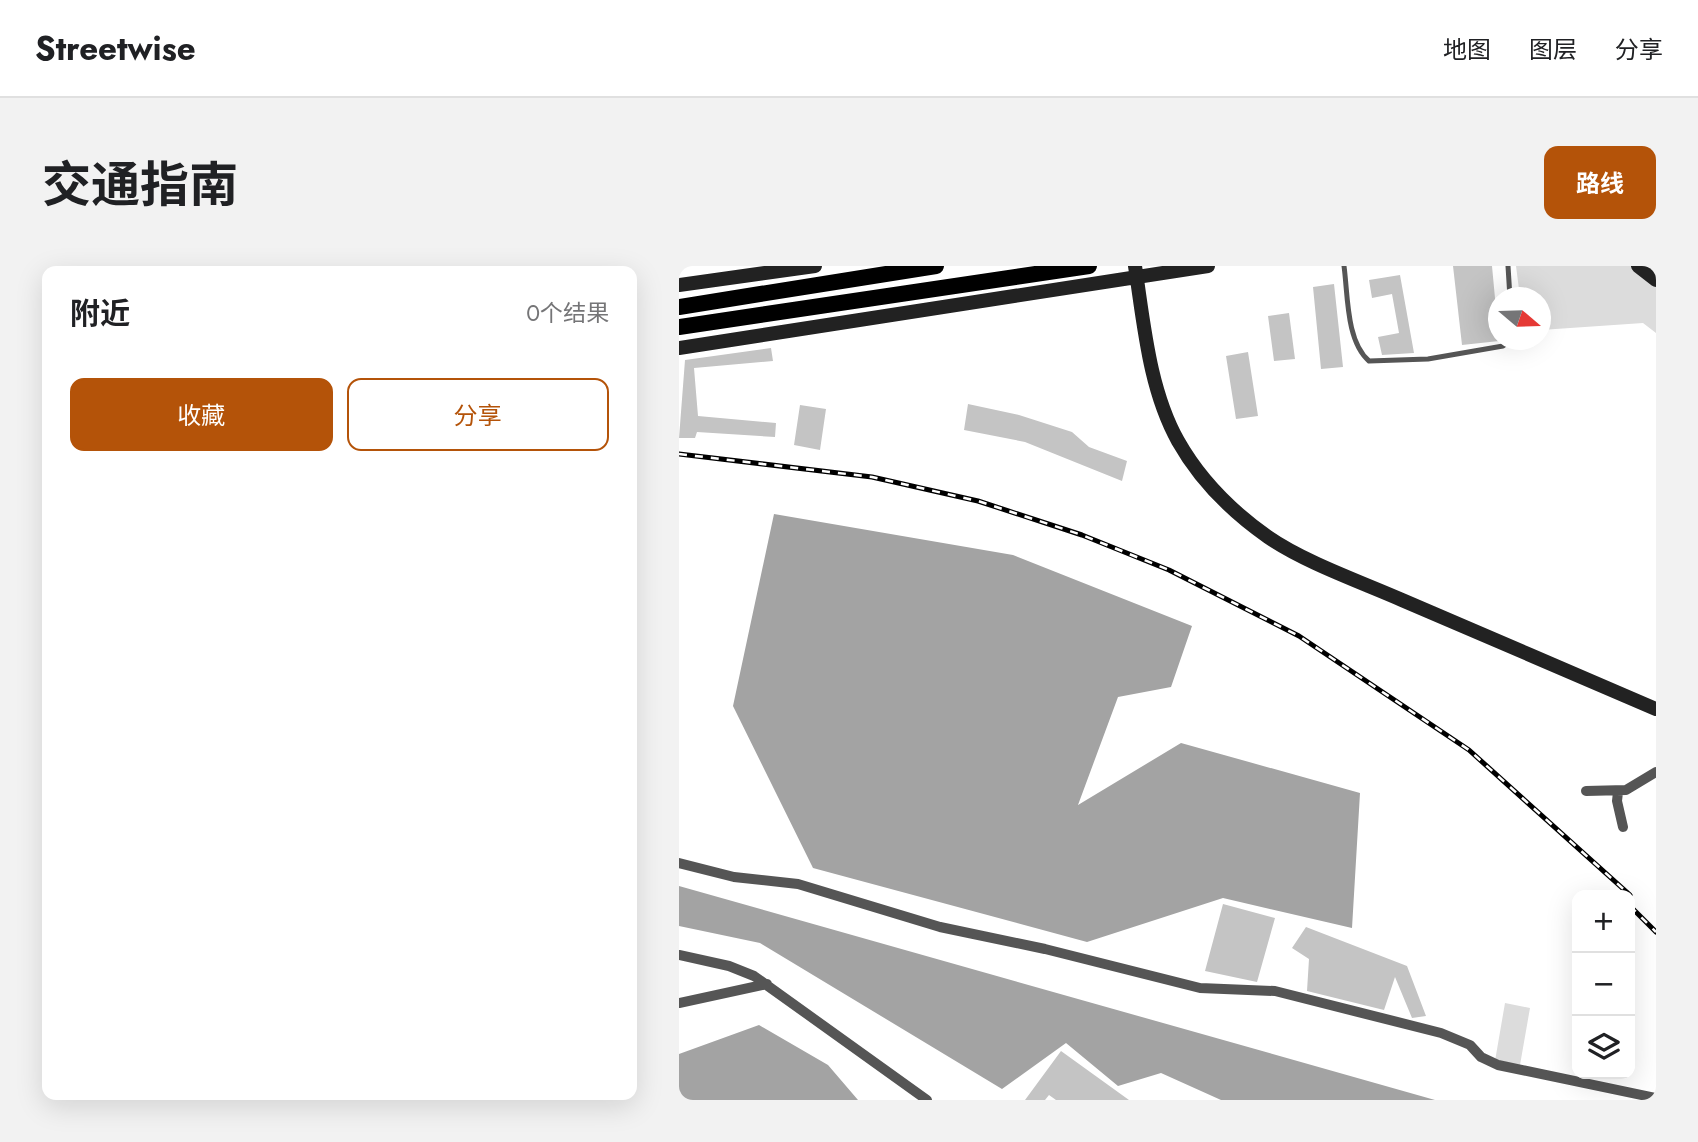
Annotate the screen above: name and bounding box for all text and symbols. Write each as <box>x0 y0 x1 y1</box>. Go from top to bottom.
text: Streetwise <box>35 25 196 72</box>
text: 地图 <box>1443 32 1491 67</box>
text: 图层 <box>1529 32 1577 67</box>
text: 分享 <box>1615 32 1663 67</box>
button: 路线 <box>1544 146 1656 219</box>
text: 交通指南 <box>42 150 238 220</box>
north arrow <box>1488 287 1551 350</box>
text: 附近 <box>70 292 130 335</box>
text: 0个结果 <box>526 296 609 330</box>
button: 收藏 <box>70 378 333 451</box>
button: 分享 <box>347 378 609 451</box>
map controls <box>1572 890 1635 1079</box>
button: + <box>1572 890 1635 953</box>
button: − <box>1572 953 1635 1016</box>
button: layers <box>1572 1016 1635 1079</box>

